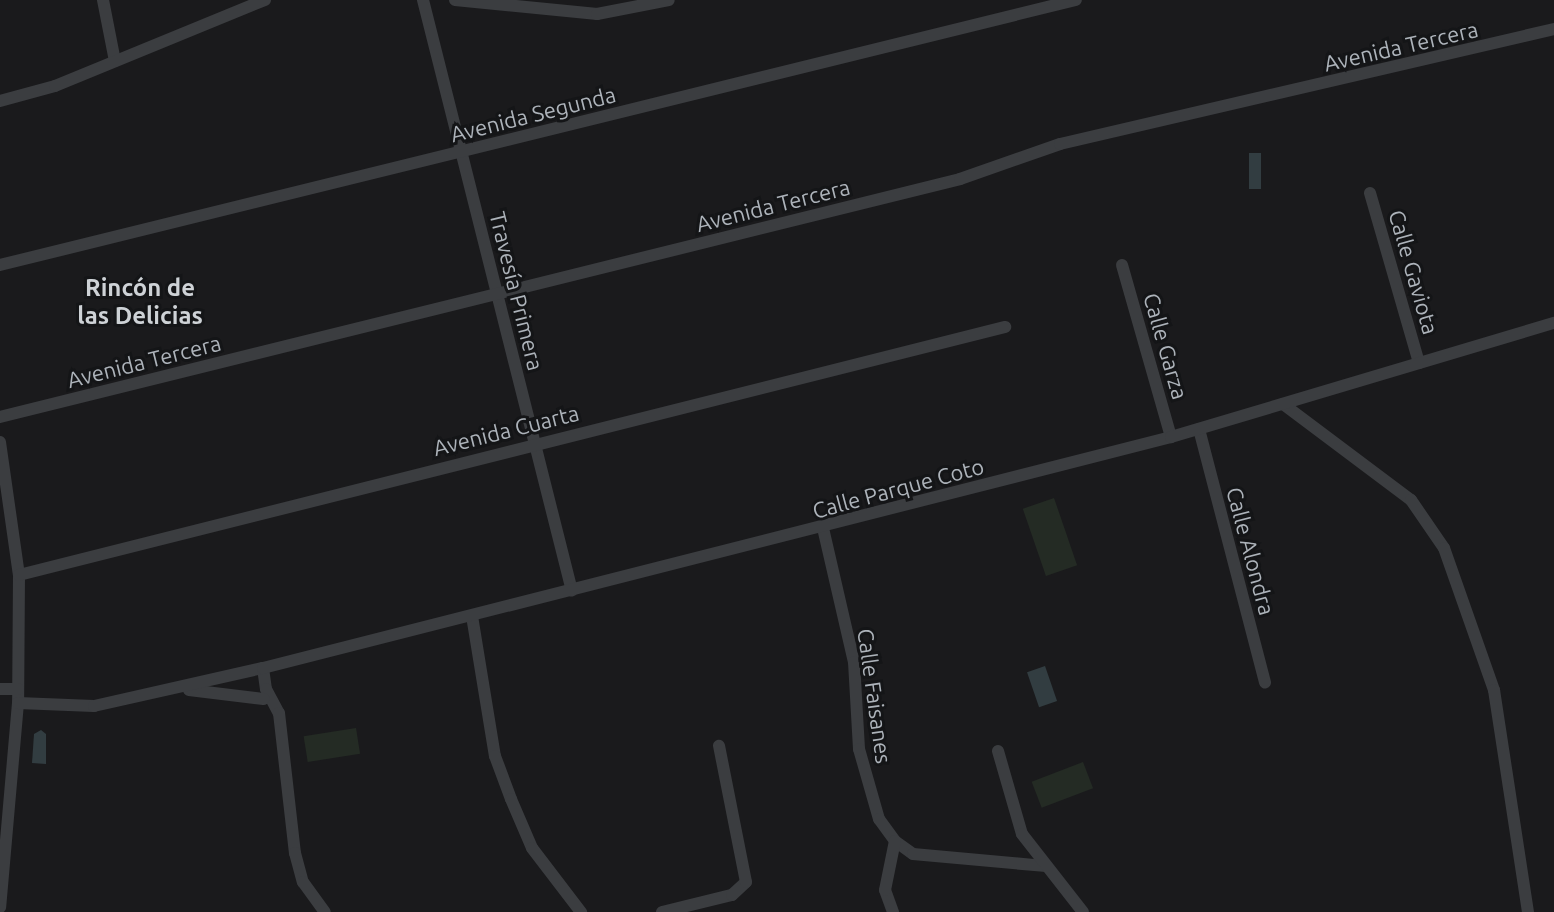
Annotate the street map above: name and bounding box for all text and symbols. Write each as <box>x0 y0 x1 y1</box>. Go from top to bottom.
street label: Avenida Tercera <box>1321 15 1481 77</box>
street label: Avenida Segunda <box>448 81 618 147</box>
street label: Avenida Tercera <box>693 173 853 237</box>
street label: Calle Gaviota <box>1384 207 1444 337</box>
street label: Travesía Primera <box>485 209 549 373</box>
district label: Rincón de las Delicias <box>77 274 203 330</box>
street label: Calle Garza <box>1138 290 1194 402</box>
street label: Avenida Tercera <box>64 329 224 393</box>
street label: Avenida Cuarta <box>430 399 582 461</box>
street label: Calle Parque Coto <box>809 452 987 524</box>
street label: Calle Alondra <box>1221 484 1281 618</box>
street label: Calle Faisanes <box>852 627 898 765</box>

